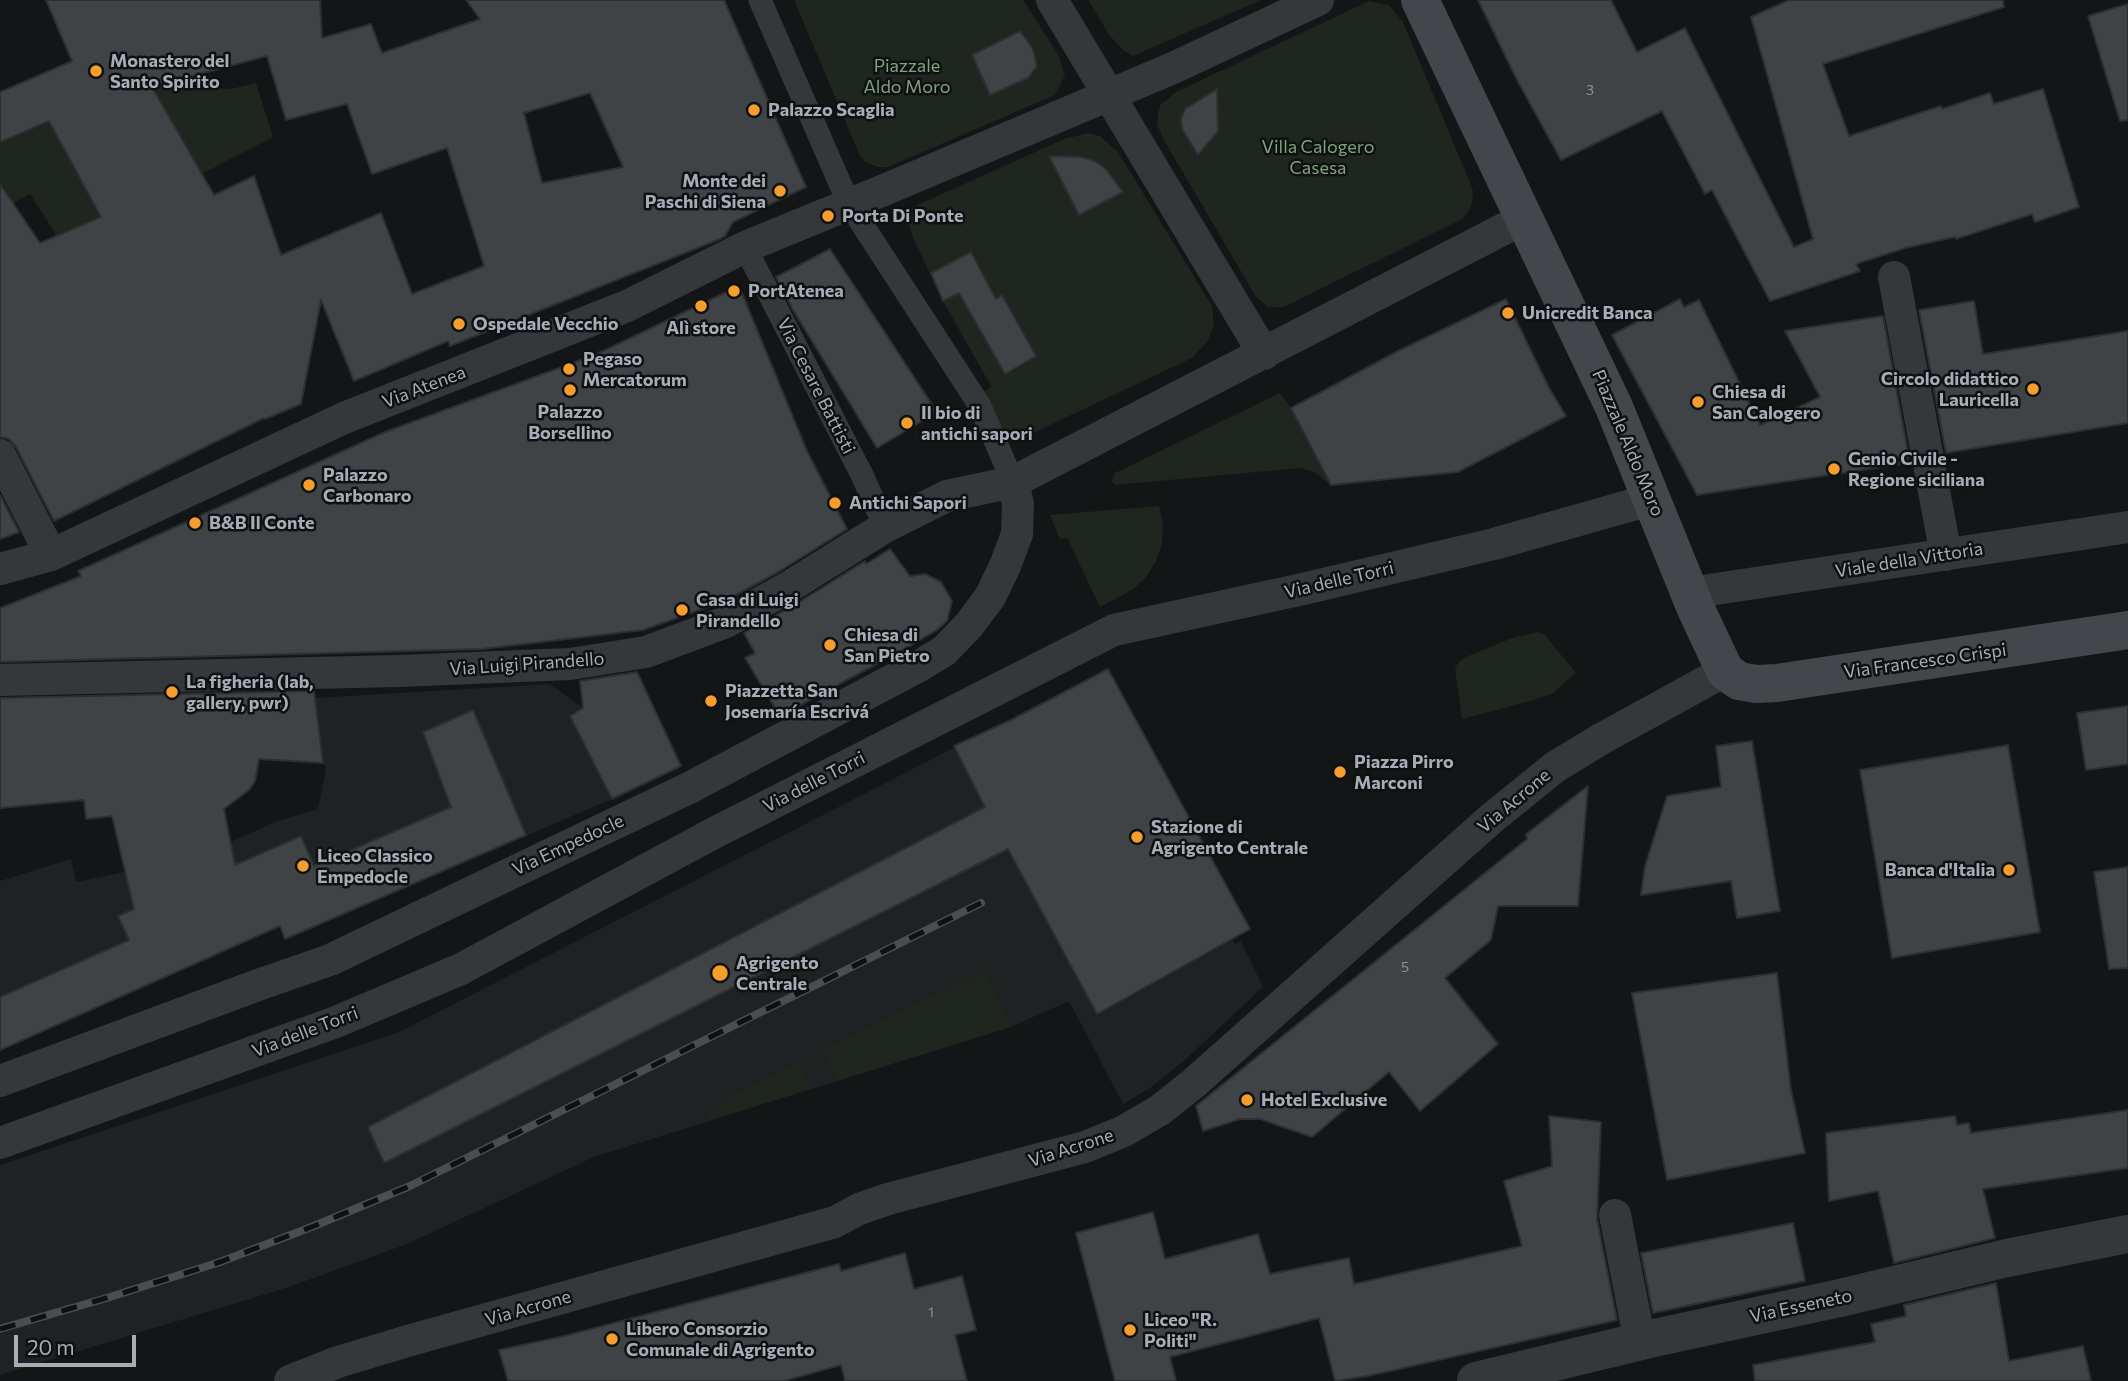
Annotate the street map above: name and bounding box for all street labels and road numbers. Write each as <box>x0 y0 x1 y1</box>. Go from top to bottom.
street label: Via Cesare Battisti <box>772 314 860 458</box>
street label: Via Atenea <box>379 361 469 413</box>
street label: Piazzale Aldo Moro <box>1587 366 1669 520</box>
street label: Viale della Vittoria <box>1834 538 1984 582</box>
street label: Via delle Torri <box>1282 557 1396 603</box>
street label: Via Francesco Crispi <box>1842 639 2008 683</box>
street label: Via Luigi Pirandello <box>449 648 605 680</box>
street label: Via delle Torri <box>759 747 869 817</box>
street label: Via Acrone <box>1473 764 1555 838</box>
street label: Via Empedocle <box>509 810 627 880</box>
street label: Via delle Torri <box>249 1002 361 1062</box>
street label: Via Acrone <box>1026 1124 1116 1172</box>
street label: Via Acrone <box>483 1285 573 1331</box>
street label: Via Esseneto <box>1748 1285 1854 1327</box>

